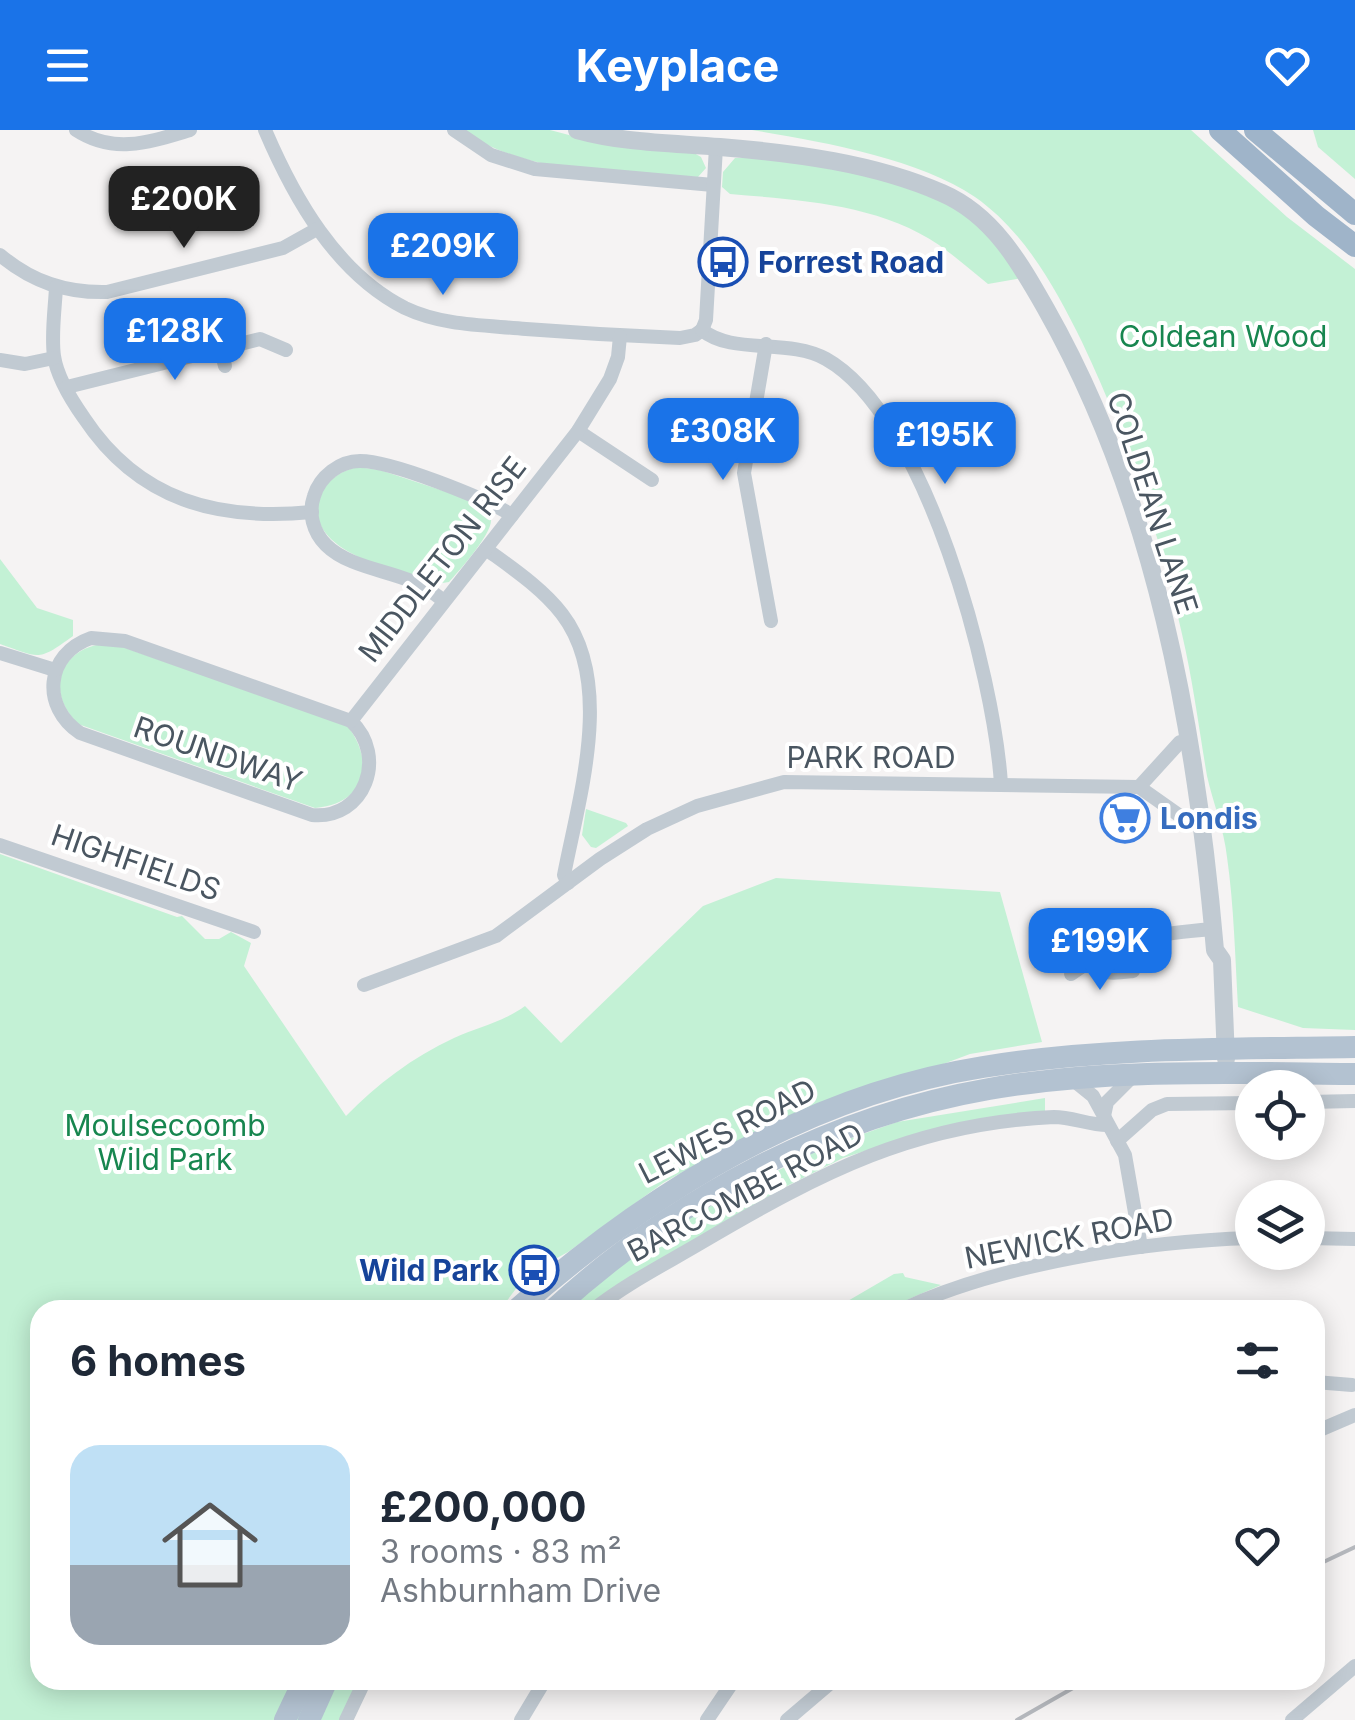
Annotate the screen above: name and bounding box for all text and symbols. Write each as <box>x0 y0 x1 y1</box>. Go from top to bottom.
icon: menu <box>40 38 95 93</box>
text: Keyplace <box>576 38 779 93</box>
icon: heart <box>1260 38 1315 93</box>
pin: £200K <box>114 166 254 251</box>
text: £200K <box>131 179 237 218</box>
pin: £209K <box>373 213 513 298</box>
text: £209K <box>390 226 496 265</box>
bus stop icon: Forrest Road <box>697 236 749 288</box>
place label: Forrest Road <box>758 244 944 280</box>
pin: £128K <box>105 298 245 383</box>
text: £128K <box>126 311 224 350</box>
park label: Coldean Wood <box>1119 318 1327 354</box>
street label: COLDEAN LANE <box>1100 387 1206 619</box>
pin: £308K <box>653 398 793 483</box>
pin: £195K <box>875 402 1015 487</box>
text: £308K <box>670 411 776 450</box>
text: £195K <box>896 415 994 454</box>
street label: MIDDLETON RISE <box>351 449 533 669</box>
street label: ROUNDWAY <box>129 708 307 800</box>
street label: PARK ROAD <box>786 739 956 775</box>
supermarket icon: Londis <box>1099 792 1151 844</box>
place label: Londis <box>1160 800 1258 836</box>
street label: HIGHFIELDS <box>47 816 225 908</box>
pin: £199K <box>1030 908 1170 993</box>
text: £199K <box>1051 921 1149 960</box>
map controls <box>1235 1070 1325 1270</box>
button: locate <box>1235 1070 1325 1160</box>
street label: LEWES ROAD <box>632 1071 822 1191</box>
park label: Moulsecoomb Wild Park <box>64 1107 266 1177</box>
street label: BARCOMBE ROAD <box>621 1115 869 1269</box>
button: layers <box>1235 1180 1325 1270</box>
street label: NEWICK ROAD <box>961 1200 1177 1276</box>
bus stop icon: Wild Park <box>508 1244 560 1296</box>
place label: Wild Park <box>359 1252 500 1288</box>
icon: filters <box>1230 1333 1285 1388</box>
text: 6 homes <box>70 1335 246 1386</box>
text: £200,000 <box>380 1481 586 1532</box>
icon: home <box>150 1485 270 1605</box>
icon: heart <box>1230 1518 1285 1573</box>
text: 3 rooms · 83 m² <box>380 1532 622 1571</box>
text: Ashburnham Drive <box>380 1571 661 1610</box>

